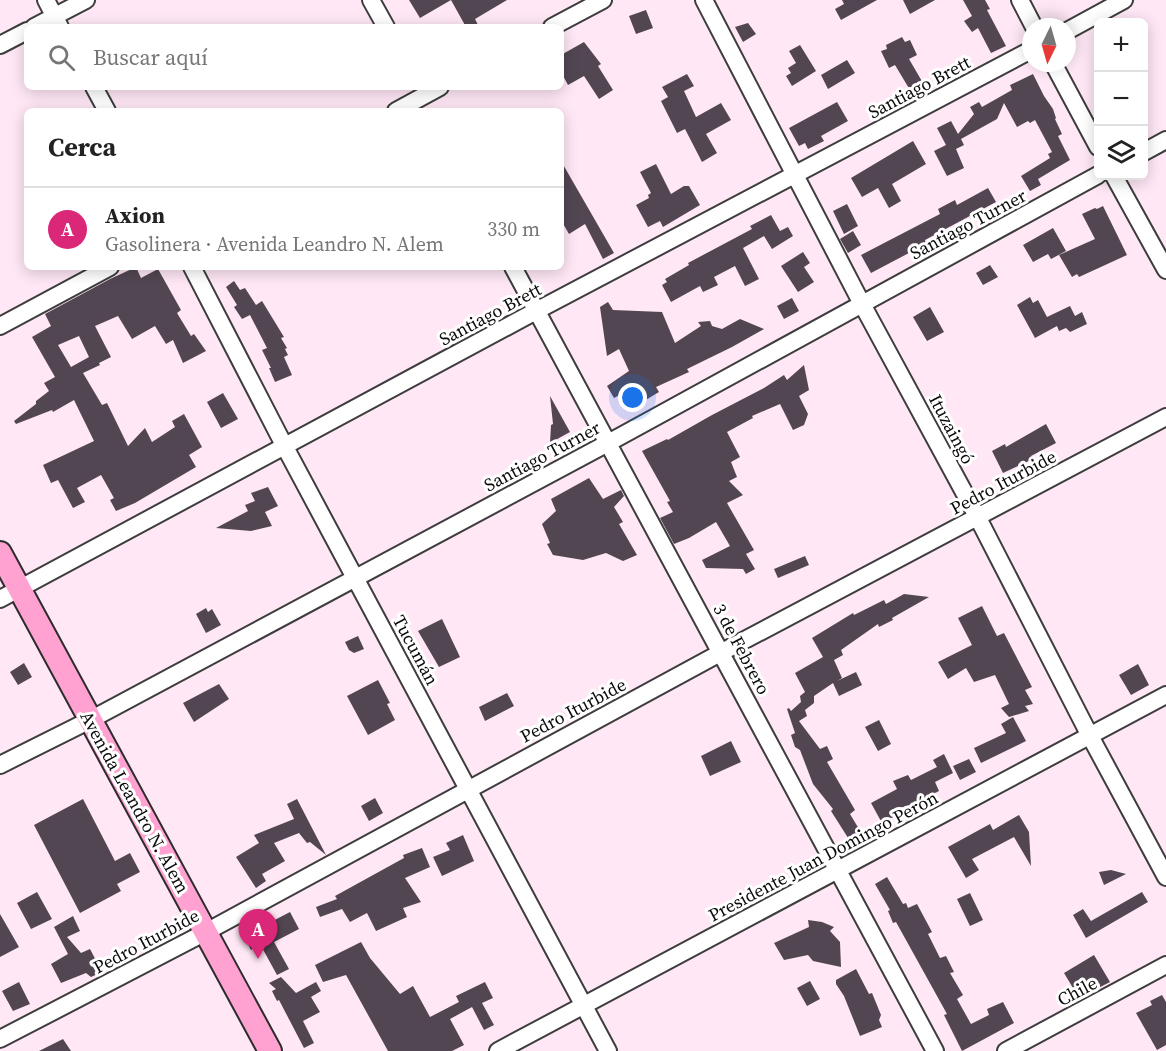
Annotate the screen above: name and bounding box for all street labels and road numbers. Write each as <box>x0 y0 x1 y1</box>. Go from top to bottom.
street label: Santiago Brett <box>864 50 975 124</box>
street label: Santiago Turner <box>905 183 1031 265</box>
street label: Santiago Brett <box>435 277 546 351</box>
street label: Ituzaingó <box>923 390 981 468</box>
street label: Santiago Turner <box>479 415 605 497</box>
street label: Pedro Iturbide <box>946 444 1060 520</box>
street label: 3 de Febrero <box>708 599 777 699</box>
street label: Tucumán <box>387 610 445 690</box>
street label: Pedro Iturbide <box>516 672 630 748</box>
street label: Avenida Leandro N. Alem <box>74 706 196 898</box>
street label: Presidente Juan Domingo Perón <box>704 785 942 927</box>
street label: Pedro Iturbide <box>89 903 203 979</box>
street label: Chile <box>1053 970 1101 1012</box>

